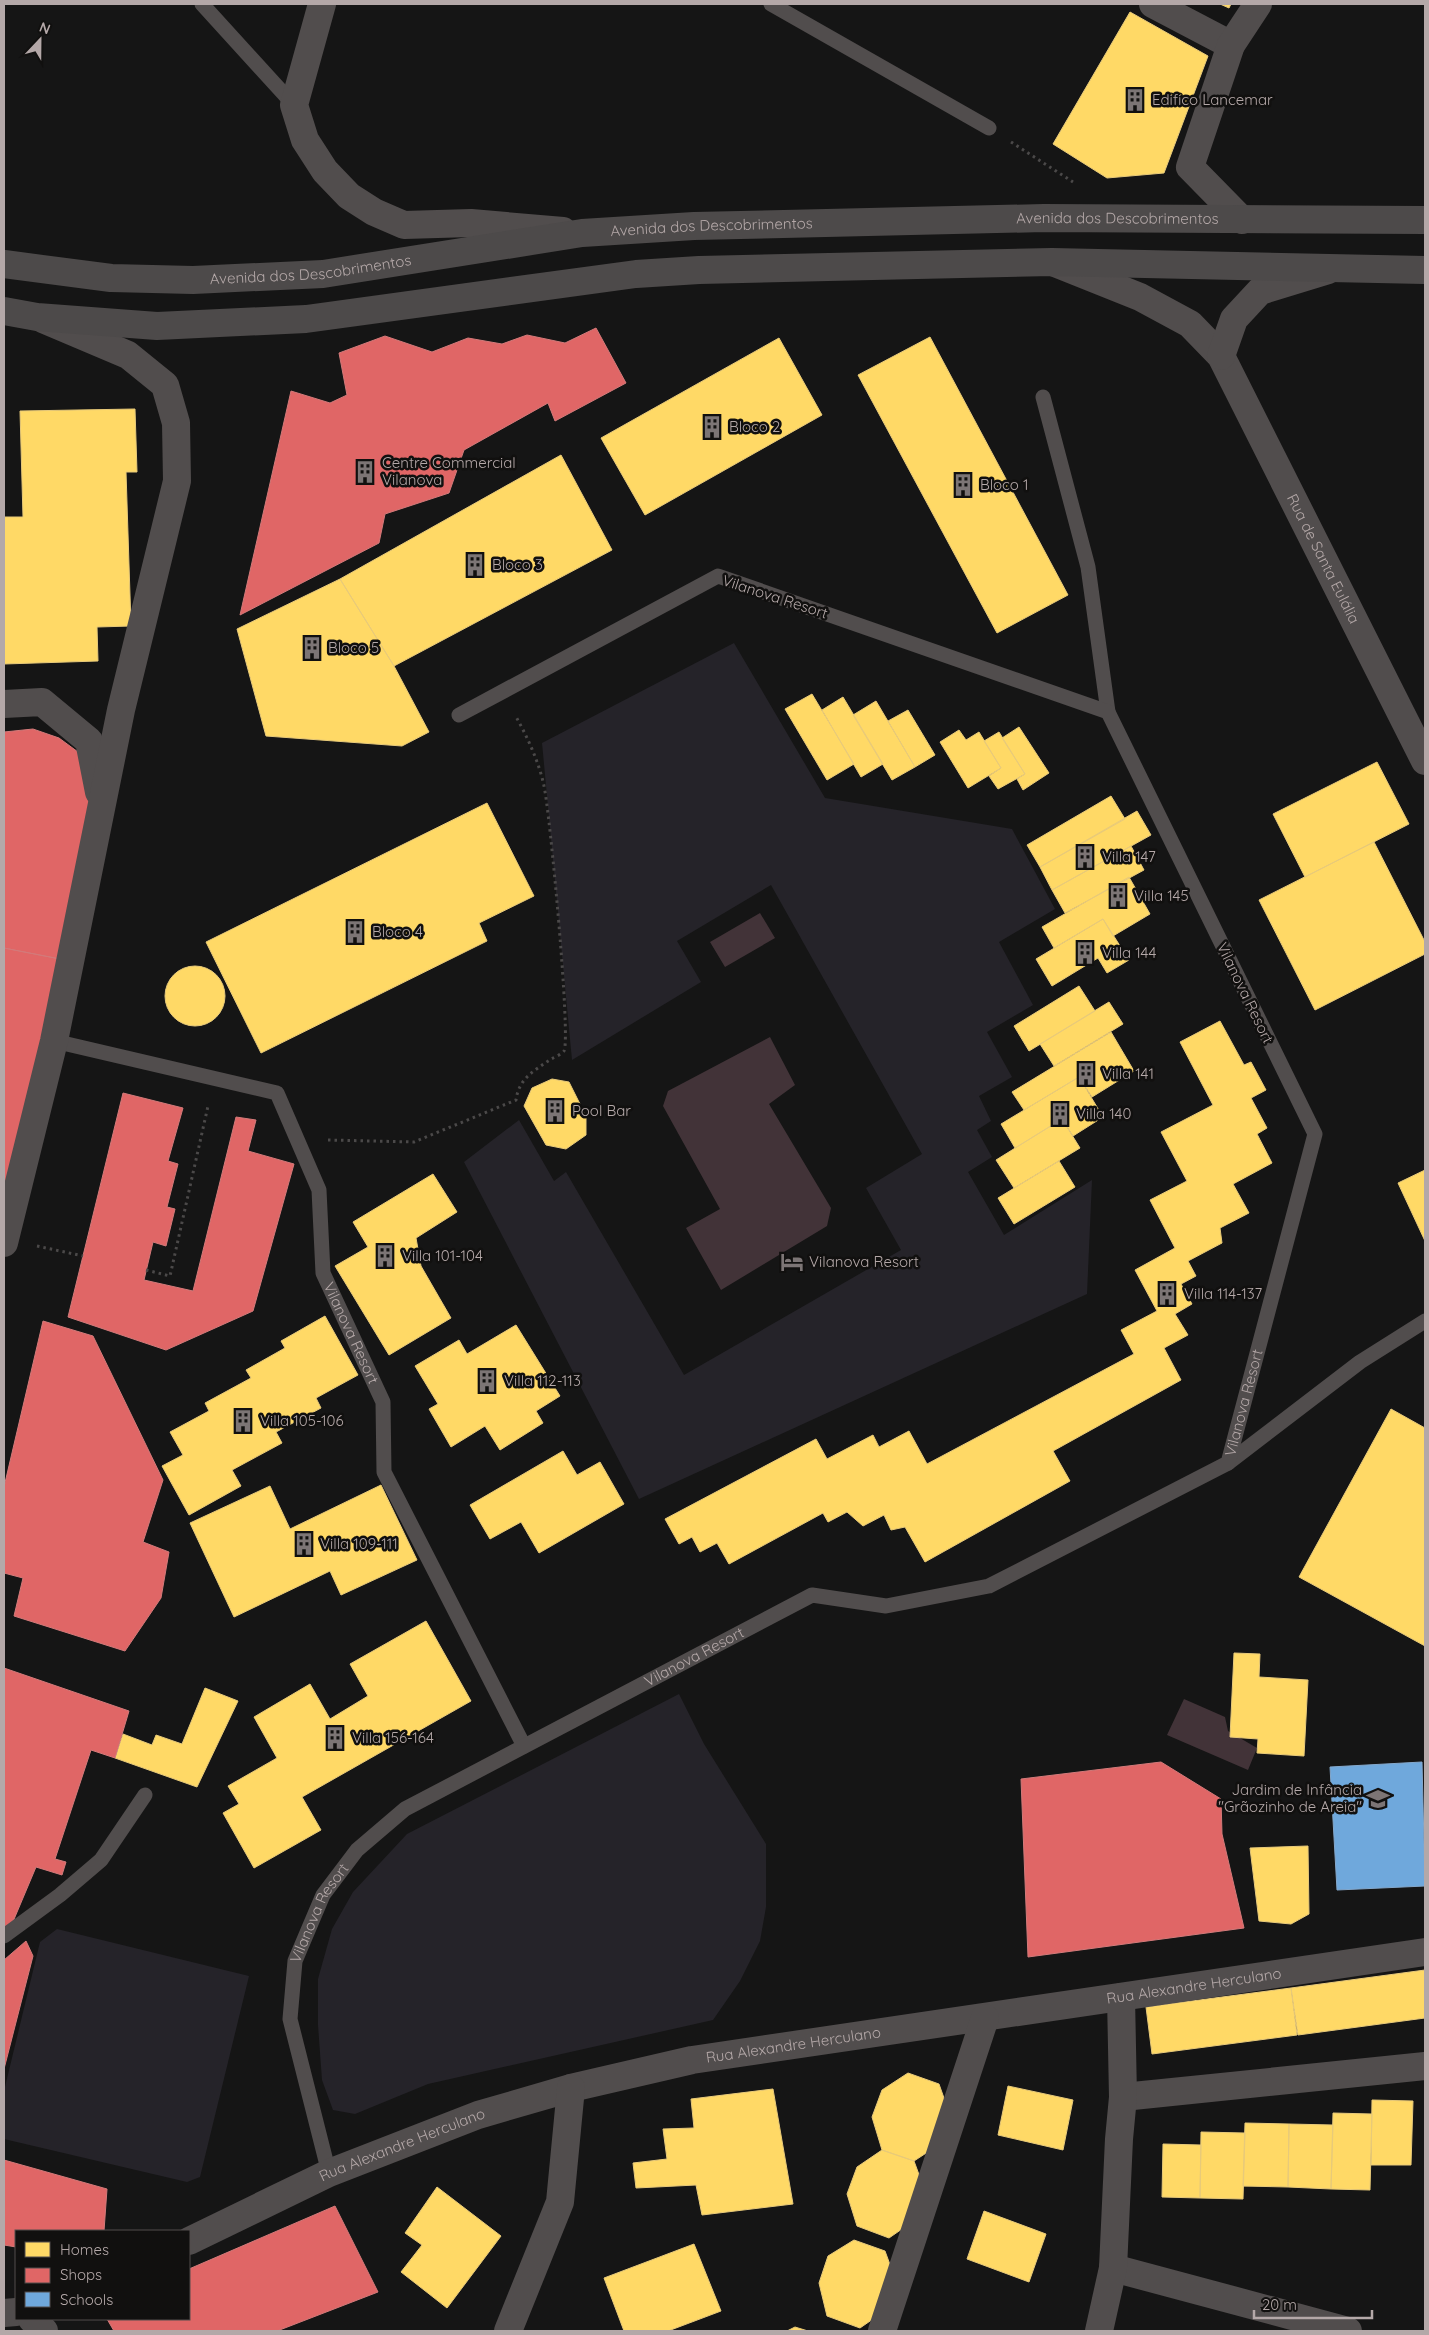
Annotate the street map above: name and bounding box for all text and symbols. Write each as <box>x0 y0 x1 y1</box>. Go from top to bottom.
north arrow <box>15 15 65 65</box>
text: N <box>37 18 53 38</box>
building icon: Edifico Lancemar <box>1122 87 1148 113</box>
place label: Edifico Lancemar <box>1152 90 1273 109</box>
street label: Avenida dos Descobrimentos <box>1016 208 1219 228</box>
street label: Avenida dos Descobrimentos <box>610 213 813 240</box>
street label: Avenida dos Descobrimentos <box>209 250 412 288</box>
building icon: Bloco 2 <box>699 414 725 440</box>
place label: Bloco 2 <box>729 417 780 436</box>
place label: Centre Commercial Vilanova <box>382 453 516 489</box>
building icon: Centre Commercial Vilanova <box>352 459 378 485</box>
building icon: Bloco 1 <box>950 472 976 498</box>
place label: Bloco 1 <box>980 475 1029 494</box>
street label: Rua de Santa Eulália <box>1283 490 1364 627</box>
building icon: Bloco 3 <box>462 552 488 578</box>
place label: Bloco 3 <box>492 555 543 574</box>
street label: Vilanova Resort <box>720 571 830 623</box>
building icon: Bloco 5 <box>299 635 325 661</box>
place label: Bloco 5 <box>328 638 379 657</box>
building icon: Villa 147 <box>1072 844 1098 870</box>
place label: Villa 147 <box>1102 847 1156 866</box>
building icon: Villa 145 <box>1105 883 1131 909</box>
place label: Villa 145 <box>1134 886 1189 905</box>
building icon: Bloco 4 <box>342 919 368 945</box>
place label: Bloco 4 <box>372 922 423 941</box>
street label: Vilanova Resort <box>1213 939 1278 1046</box>
building icon: Villa 144 <box>1072 940 1098 966</box>
place label: Villa 144 <box>1102 943 1157 962</box>
building icon: Villa 141 <box>1073 1061 1099 1087</box>
place label: Villa 141 <box>1102 1064 1154 1083</box>
building icon: Pool Bar <box>542 1098 568 1124</box>
place label: Pool Bar <box>572 1101 631 1120</box>
building icon: Villa 140 <box>1047 1101 1073 1127</box>
place label: Villa 140 <box>1076 1104 1132 1123</box>
building icon: Villa 101-104 <box>372 1243 398 1269</box>
place label: Villa 101-104 <box>402 1246 483 1265</box>
hotel icon: Vilanova Resort <box>779 1249 805 1275</box>
place label: Vilanova Resort <box>809 1252 919 1271</box>
street label: Vilanova Resort <box>320 1279 383 1387</box>
building icon: Villa 114-137 <box>1154 1281 1180 1307</box>
place label: Villa 114-137 <box>1184 1284 1263 1303</box>
street label: Vilanova Resort <box>1220 1347 1267 1458</box>
building icon: Villa 112-113 <box>474 1368 500 1394</box>
place label: Villa 112-113 <box>504 1371 581 1390</box>
building icon: Villa 105-106 <box>230 1408 256 1434</box>
place label: Villa 105-106 <box>260 1411 344 1430</box>
building icon: Villa 109-111 <box>291 1531 317 1557</box>
place label: Villa 109-111 <box>320 1534 398 1553</box>
street label: Vilanova Resort <box>641 1623 747 1691</box>
building icon: Villa 156-164 <box>322 1725 348 1751</box>
place label: Villa 156-164 <box>352 1728 434 1747</box>
place label: Jardim de Infância "Grãozinho de Areia" <box>1218 1780 1362 1816</box>
school or university icon: Jardim de Infância "Grãozinho de Areia" <box>1365 1786 1391 1812</box>
street label: Vilanova Resort <box>285 1859 353 1965</box>
street label: Rua Alexandre Herculano <box>1105 1963 1283 2008</box>
street label: Rua Alexandre Herculano <box>705 2022 882 2067</box>
street label: Rua Alexandre Herculano <box>316 2104 487 2185</box>
legend <box>15 2230 190 2320</box>
text: Homes <box>60 2240 109 2259</box>
text: Shops <box>60 2265 102 2284</box>
scale bar <box>1254 2288 1372 2320</box>
text: Schools <box>60 2290 113 2309</box>
text: 20 m <box>1262 2295 1297 2314</box>

